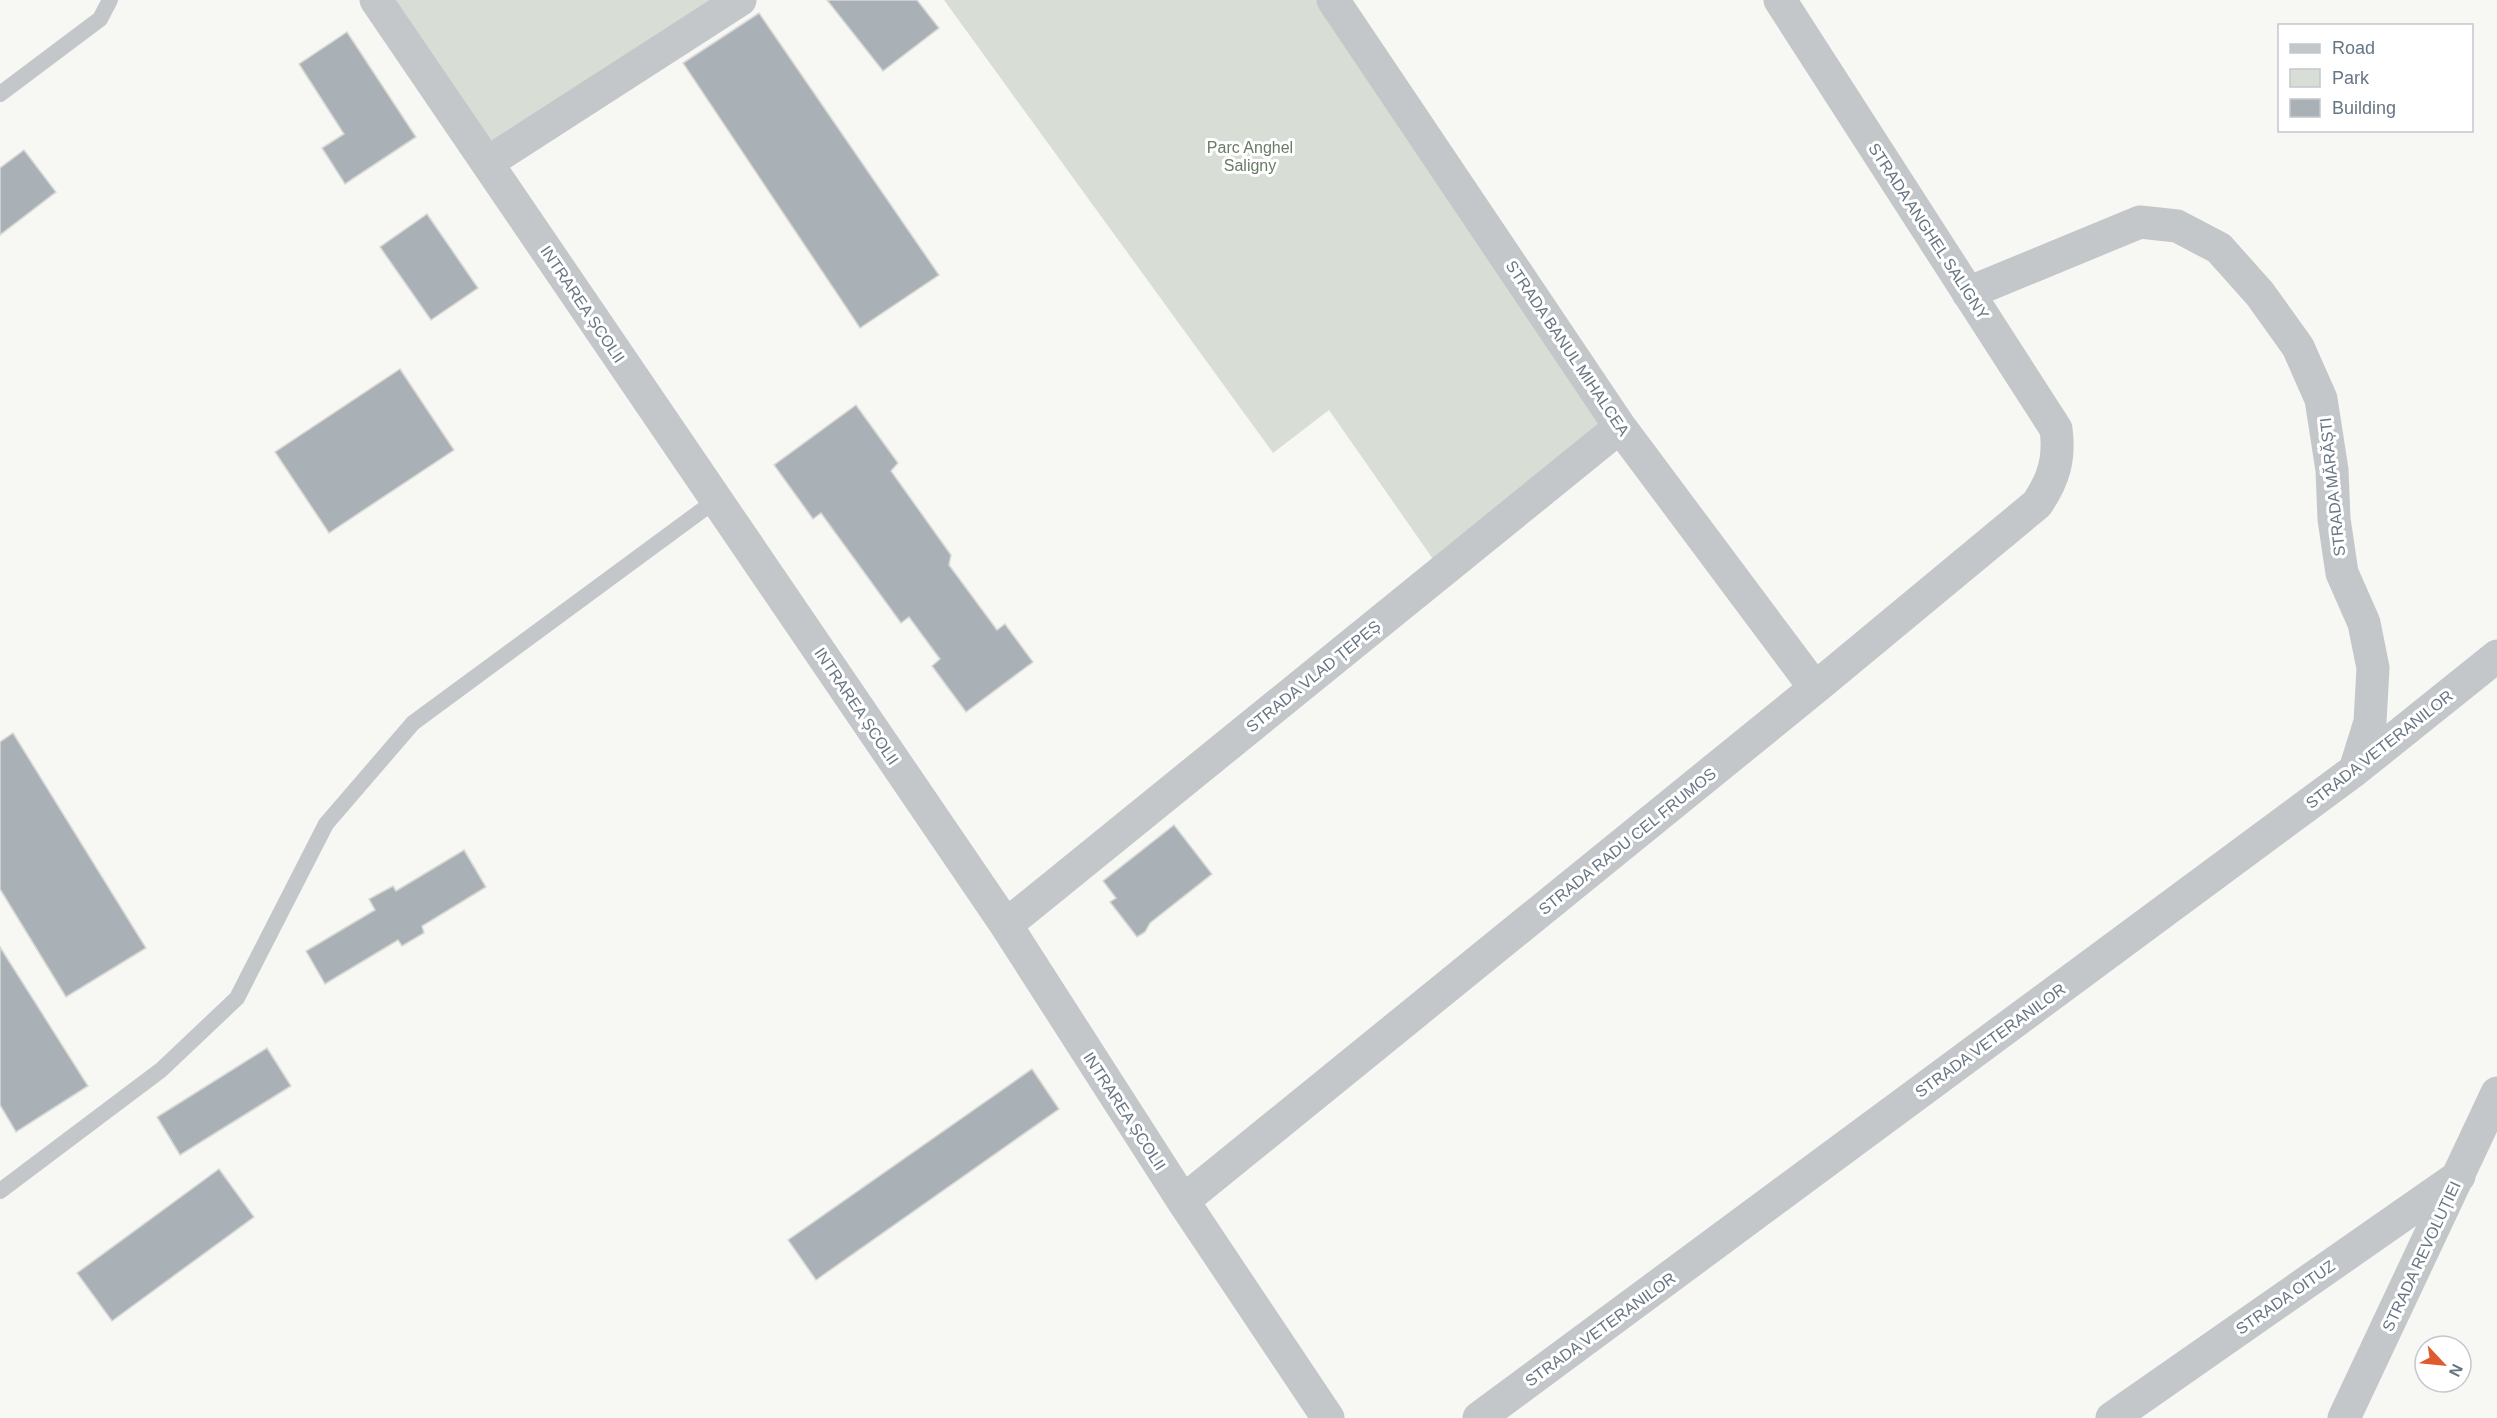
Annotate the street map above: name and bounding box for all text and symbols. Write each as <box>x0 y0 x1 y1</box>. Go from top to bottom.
legend <box>2278 24 2473 132</box>
text: Road <box>2332 38 2375 58</box>
text: Park <box>2332 68 2370 88</box>
text: Building <box>2332 98 2396 118</box>
park label: Parc Anghel Saligny <box>1207 139 1293 174</box>
street label: STRADA ANGHEL SALIGNY <box>1865 140 1992 323</box>
street label: INTRAREA ȘCOLII <box>537 243 628 366</box>
street label: STRADA BANUL MIHALCEA <box>1503 258 1633 439</box>
street label: STRADA MĂRĂȘTI <box>2316 417 2348 557</box>
street label: STRADA VLAD ȚEPEȘ <box>1243 617 1384 736</box>
street label: INTRAREA ȘCOLII <box>811 645 902 768</box>
street label: STRADA VETERANILOR <box>2303 687 2456 812</box>
street label: STRADA RADU CEL FRUMOS <box>1535 765 1719 918</box>
street label: STRADA VETERANILOR <box>1912 980 2069 1101</box>
street label: INTRAREA ȘCOLII <box>1080 1049 1169 1173</box>
street label: STRADA REVOLUȚIEI <box>2379 1178 2464 1334</box>
street label: STRADA OITUZ <box>2233 1257 2338 1338</box>
street label: STRADA VETERANILOR <box>1522 1269 1679 1390</box>
north arrow <box>2413 1334 2473 1394</box>
text: N <box>2446 1361 2466 1379</box>

